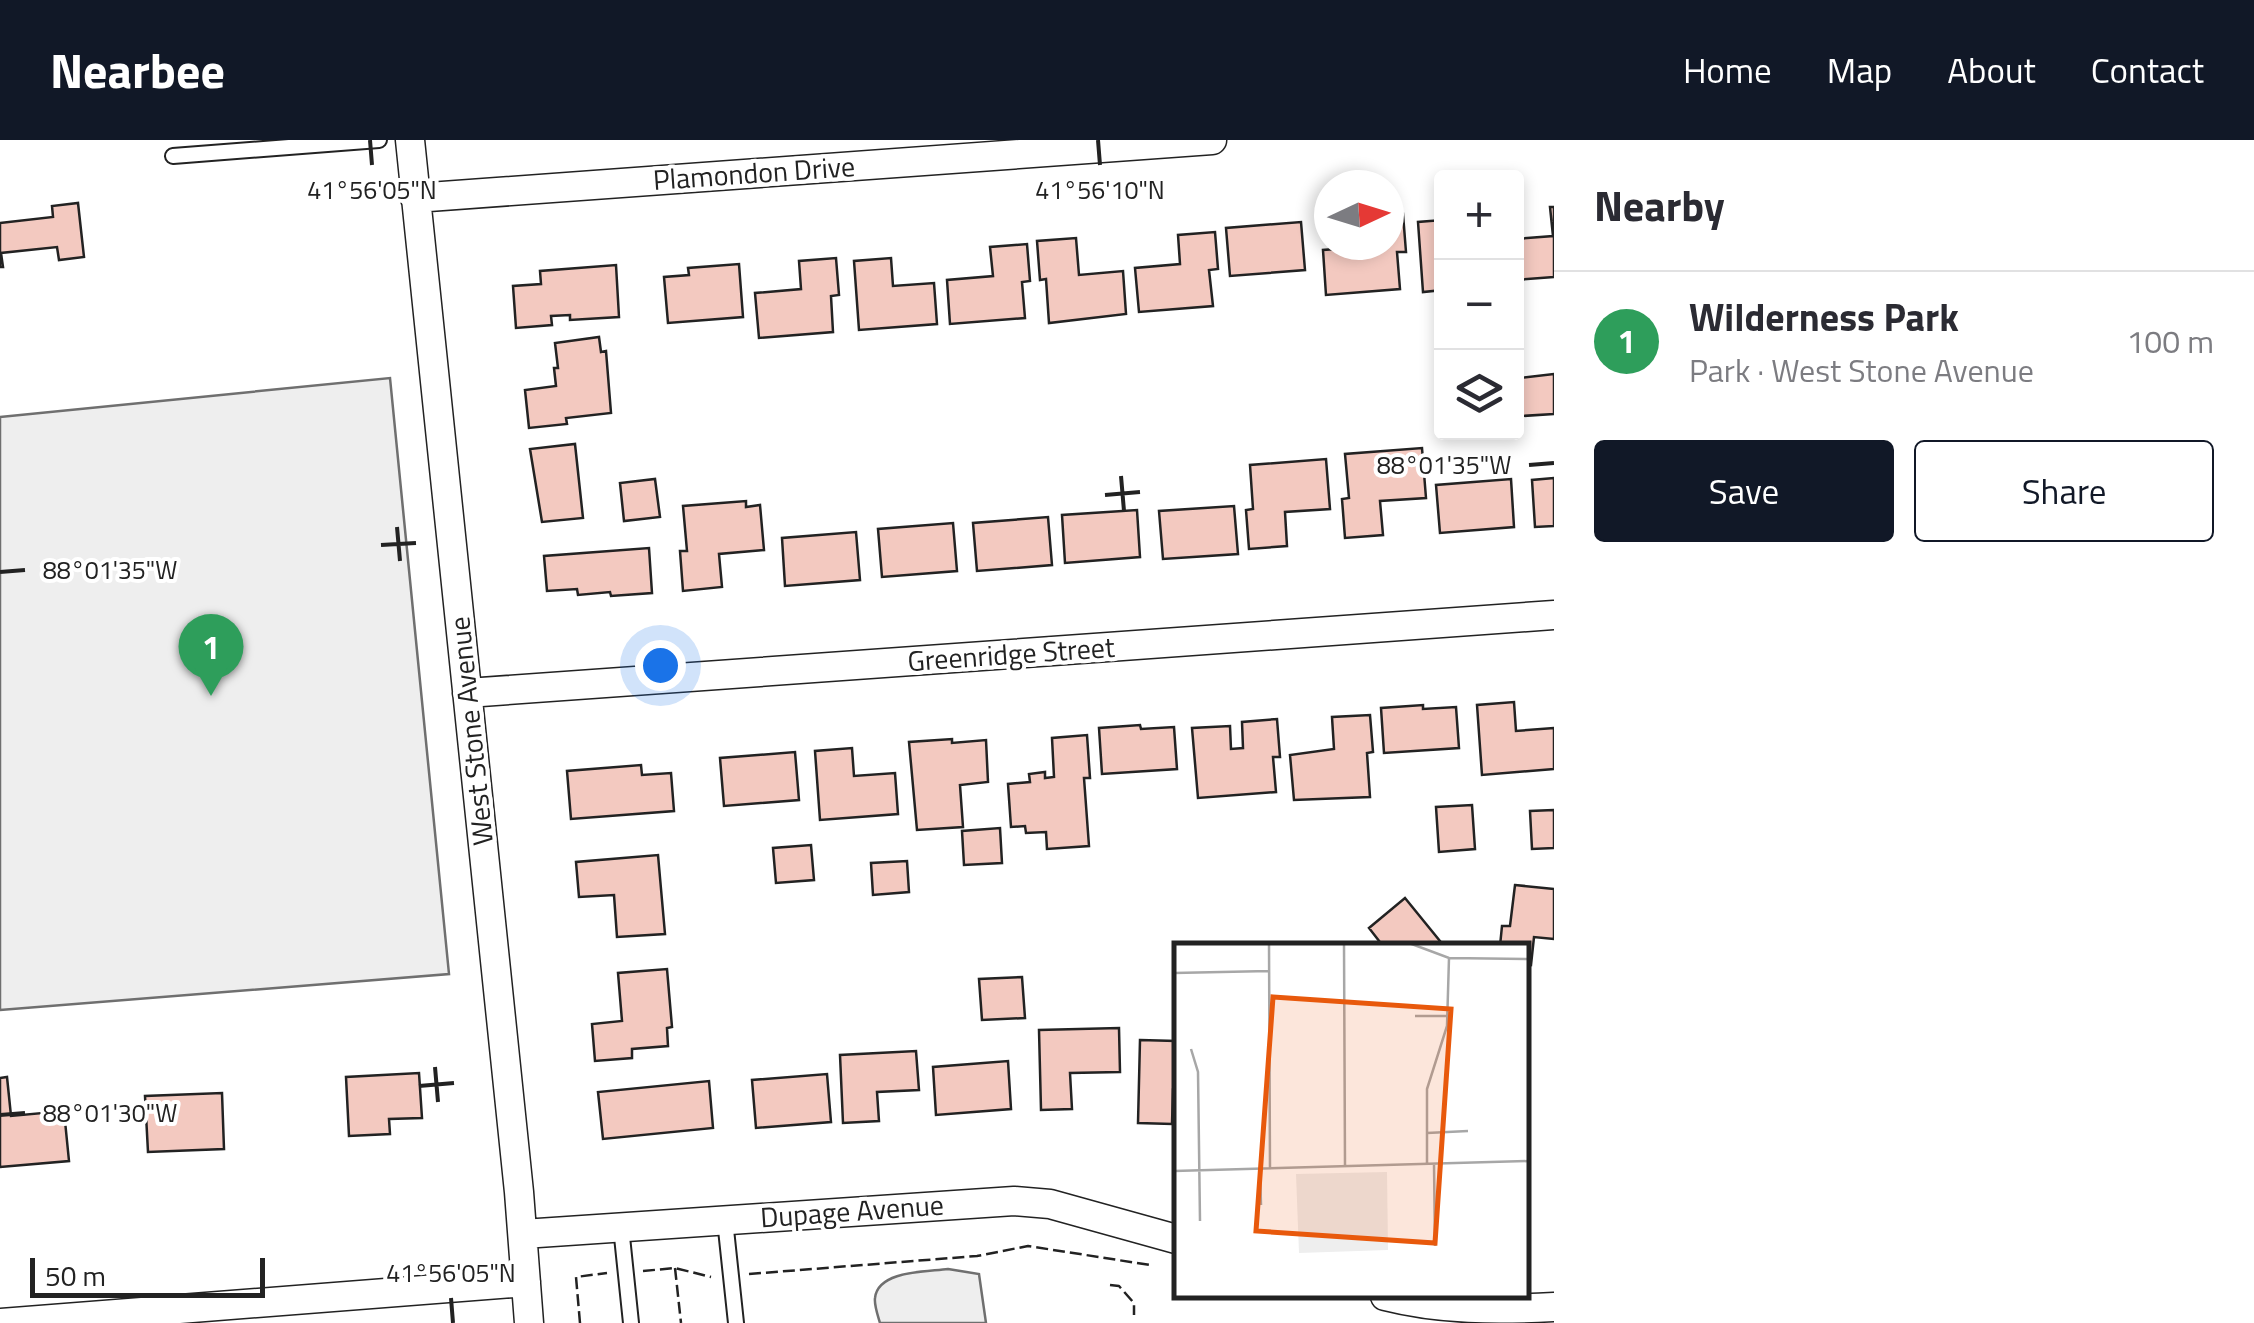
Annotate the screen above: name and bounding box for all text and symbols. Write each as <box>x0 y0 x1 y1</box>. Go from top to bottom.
text: Nearbee <box>50 34 225 107</box>
text: Home <box>1683 43 1772 97</box>
text: Map <box>1827 43 1892 97</box>
text: About <box>1947 43 2036 97</box>
text: Contact <box>2091 43 2204 97</box>
street label: Plamondon Drive <box>652 144 856 201</box>
north arrow <box>1314 170 1404 260</box>
map controls <box>1434 170 1524 440</box>
button: + <box>1434 170 1524 260</box>
text: 41°56'05"N <box>307 171 437 209</box>
text: 41°56'10"N <box>1035 171 1165 209</box>
text: Nearby <box>1594 173 1725 237</box>
button: − <box>1434 260 1524 350</box>
text: Wilderness Park <box>1689 288 1959 346</box>
text: 1 <box>1618 317 1635 365</box>
text: 100 m <box>2126 317 2214 365</box>
text: Park · West Stone Avenue <box>1689 346 2034 394</box>
button: layers <box>1434 350 1524 440</box>
button: Save <box>1594 440 1894 542</box>
button: Share <box>1914 440 2214 542</box>
text: 88°01'35"W <box>1377 446 1511 484</box>
text: 88°01'35"W <box>43 551 177 589</box>
pin: 1 <box>178 614 244 696</box>
street label: West Stone Avenue <box>437 615 504 848</box>
street label: Greenridge Street <box>906 625 1116 682</box>
your location <box>635 640 686 691</box>
inset map <box>1174 943 1529 1298</box>
text: 88°01'30"W <box>43 1094 177 1132</box>
street label: Dupage Avenue <box>759 1183 945 1238</box>
scale bar <box>30 1253 265 1298</box>
text: 50 m <box>45 1254 106 1297</box>
text: 41°56'05"N <box>386 1254 516 1292</box>

